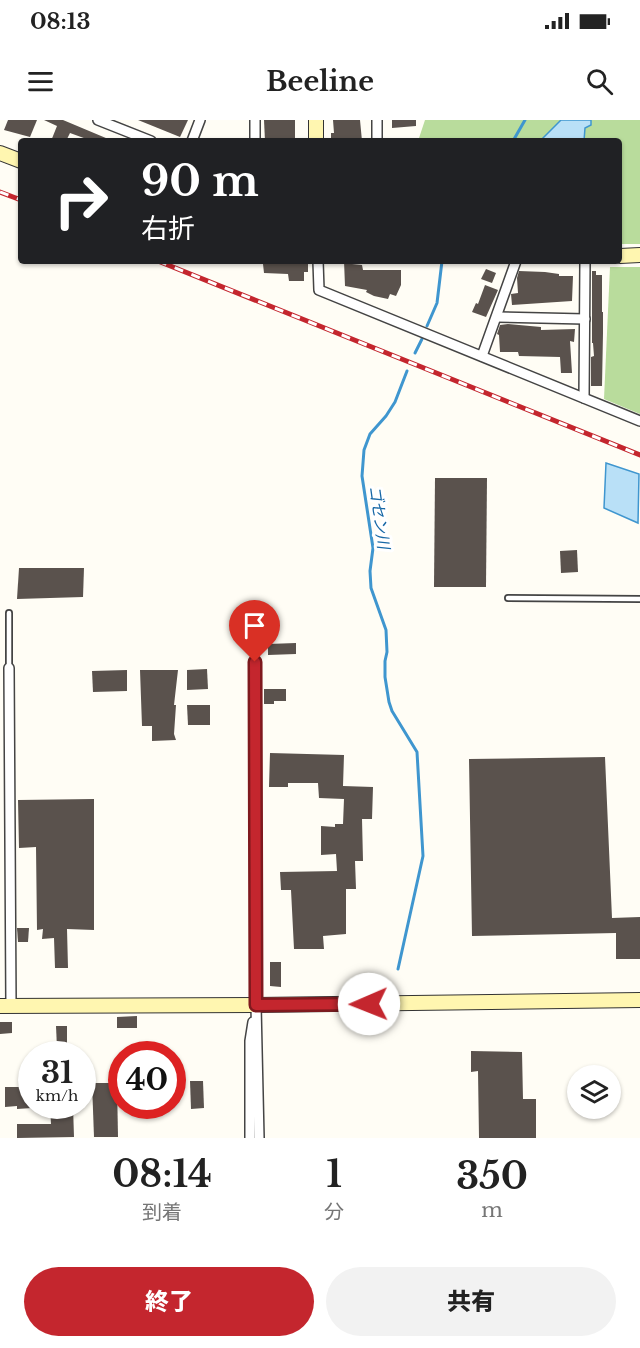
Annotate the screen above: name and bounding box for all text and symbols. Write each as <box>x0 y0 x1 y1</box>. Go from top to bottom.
text: 08:13 <box>30 8 90 35</box>
icon: menu <box>24 65 57 98</box>
text: Beeline <box>266 65 374 98</box>
icon: search <box>583 65 616 98</box>
text: 90 m <box>141 155 259 207</box>
icon: right <box>42 162 120 240</box>
text: 右折 <box>141 212 195 245</box>
water label: ゴセン川 <box>366 484 395 552</box>
pin <box>229 600 280 662</box>
icon: arrive <box>238 609 271 642</box>
position arrow <box>337 972 401 1036</box>
speed limit sign: 40 <box>108 1041 186 1119</box>
text: 31 <box>41 1054 73 1091</box>
map controls <box>567 1065 621 1119</box>
button: layers <box>567 1065 621 1119</box>
text: km/h <box>36 1086 78 1105</box>
text: 08:14 <box>112 1152 212 1197</box>
text: 1 <box>326 1152 342 1197</box>
text: 350 <box>456 1154 528 1199</box>
text: m <box>481 1198 503 1222</box>
text: 到着 <box>142 1200 182 1224</box>
text: 分 <box>324 1200 344 1224</box>
button: 終了 <box>24 1267 314 1336</box>
button: 共有 <box>326 1267 616 1336</box>

